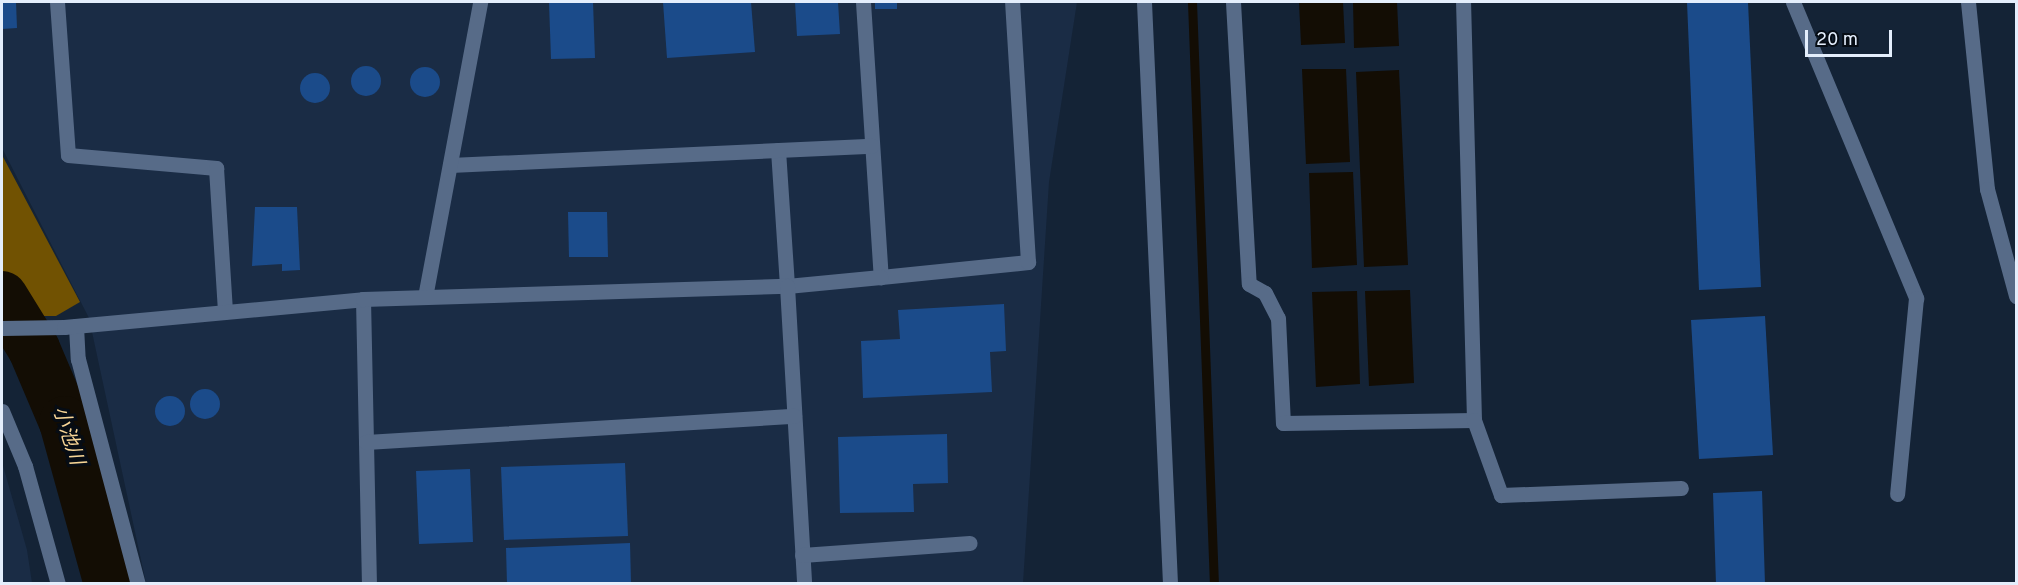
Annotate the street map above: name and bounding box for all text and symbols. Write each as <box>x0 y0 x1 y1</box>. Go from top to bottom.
scale bar <box>1808 18 1895 56</box>
text: 20 m <box>1816 29 1858 52</box>
water label: 小池川 <box>46 404 88 468</box>

